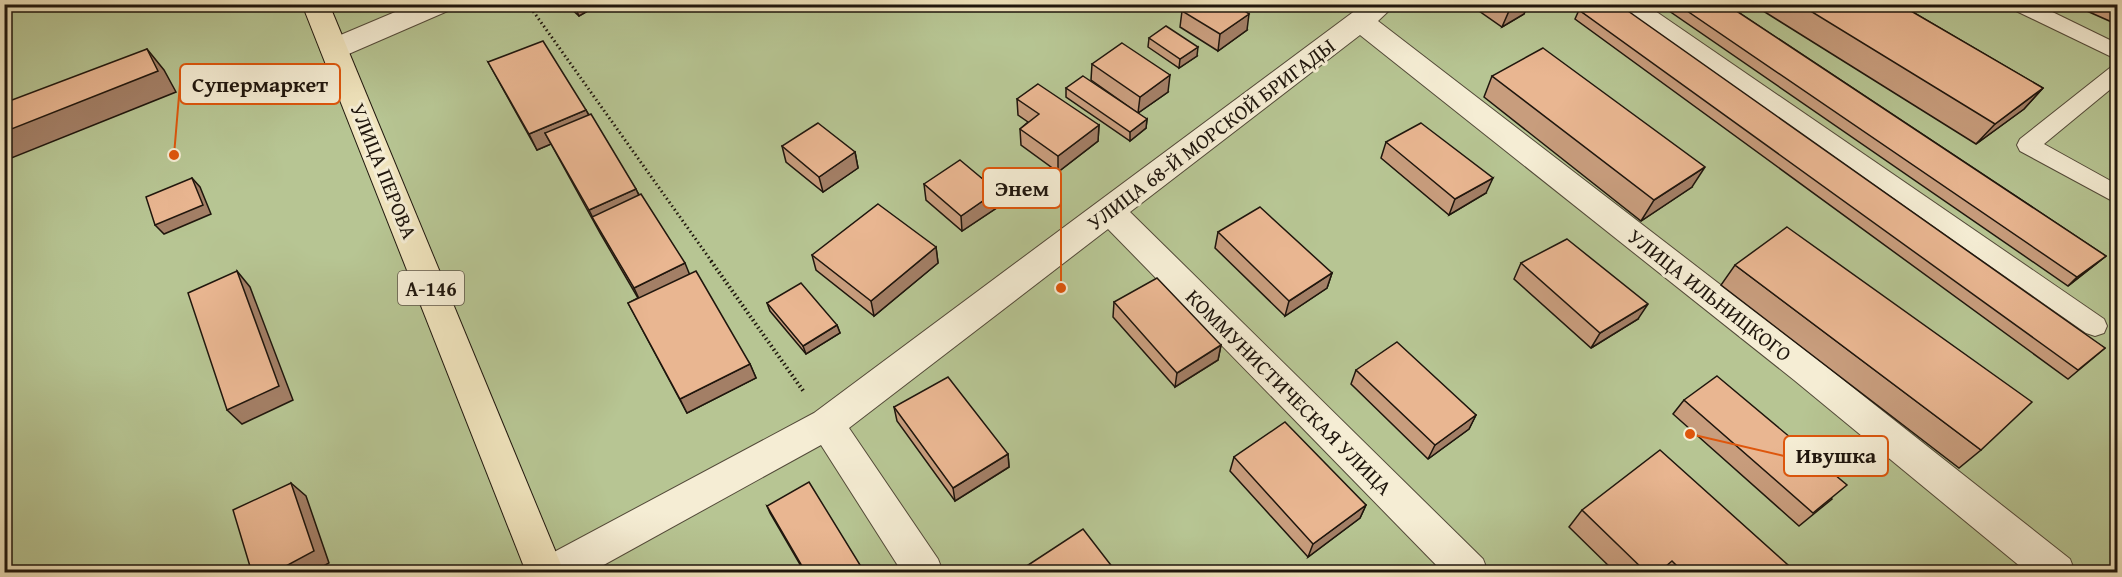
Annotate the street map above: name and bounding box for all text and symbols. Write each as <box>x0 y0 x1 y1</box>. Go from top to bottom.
street label: УЛИЦА 68-Й МОРСКОЙ БРИГАДЫ <box>1080 30 1342 238</box>
callout: Супермаркет <box>180 64 340 104</box>
text: Супермаркет <box>192 68 328 100</box>
street label: УЛИЦА ПЕРОВА <box>343 98 425 244</box>
callout: Энем <box>983 168 1061 208</box>
text: Энем <box>995 172 1049 204</box>
street label: УЛИЦА ИЛЬНИЦКОГО <box>1621 221 1799 369</box>
road number: А-146 <box>398 271 464 305</box>
street label: КОММУНИСТИЧЕСКАЯ УЛИЦА <box>1179 282 1399 502</box>
callout: Ивушка <box>1784 436 1888 476</box>
text: Ивушка <box>1796 439 1877 471</box>

